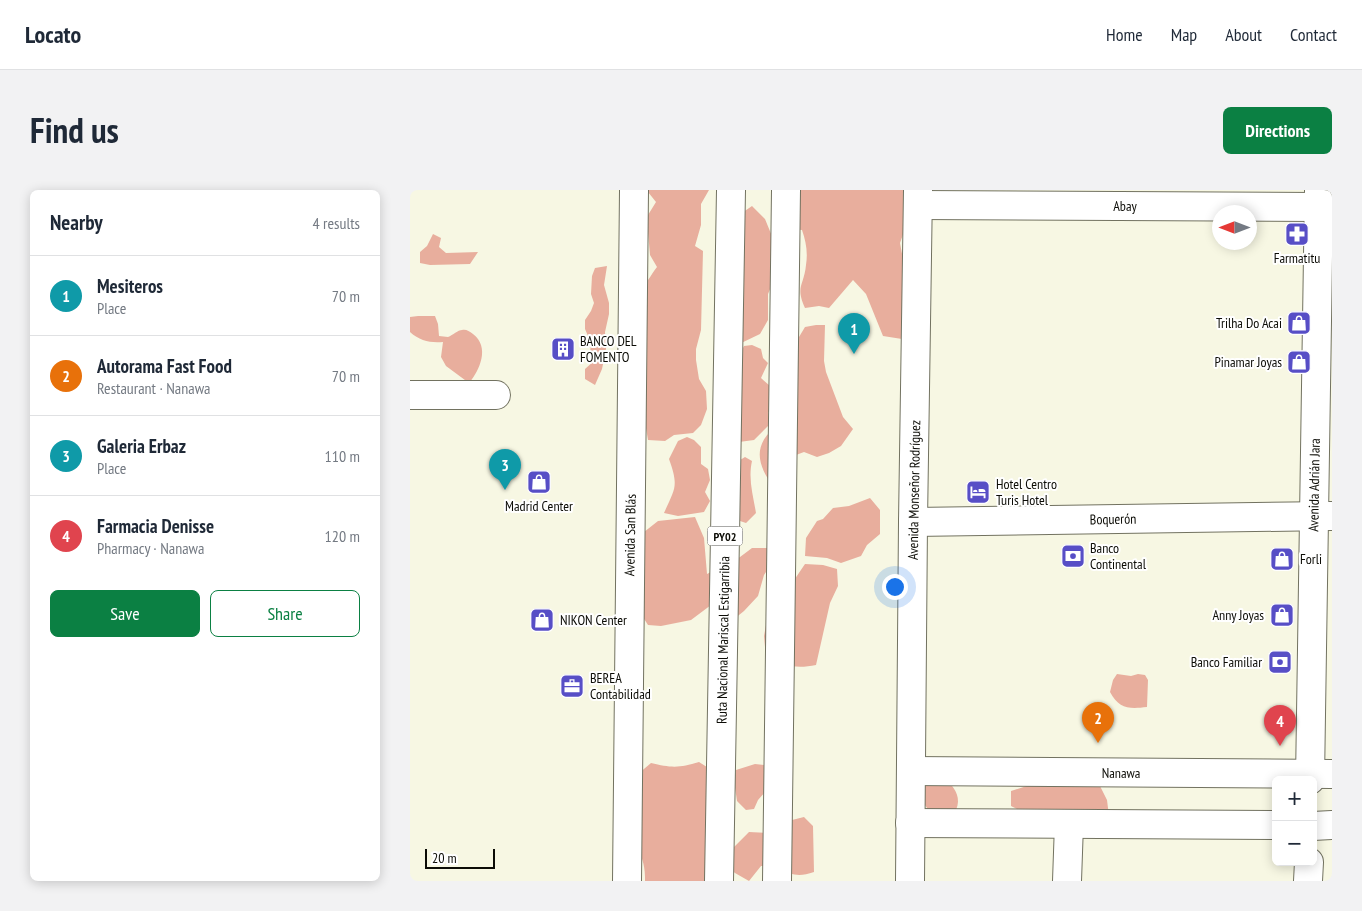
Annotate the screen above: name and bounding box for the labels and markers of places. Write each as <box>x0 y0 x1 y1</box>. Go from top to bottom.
pharmacy icon: Farmatitu <box>1284 221 1310 247</box>
place label: Farmatitu <box>1274 249 1320 267</box>
shop icon: Trilha Do Acai <box>1286 310 1312 336</box>
pin: 1 <box>838 313 870 354</box>
place label: Trilha Do Acai <box>1216 314 1282 332</box>
place label: BANCO DEL FOMENTO <box>580 332 637 366</box>
building icon: BANCO DEL FOMENTO <box>550 336 576 362</box>
shop icon: Pinamar Joyas <box>1286 349 1312 375</box>
place label: Pinamar Joyas <box>1215 353 1282 371</box>
pin: 3 <box>489 449 521 490</box>
shop icon: Madrid Center <box>526 469 552 495</box>
place label: Hotel Centro Turis Hotel <box>996 475 1057 509</box>
hotel icon: Hotel Centro Turis Hotel <box>965 479 991 505</box>
place label: Madrid Center <box>505 497 573 515</box>
place label: Banco Continental <box>1090 539 1147 573</box>
bank icon: Banco Continental <box>1060 543 1086 569</box>
shop icon: Forli <box>1269 546 1295 572</box>
place label: Forli <box>1300 550 1322 568</box>
shop icon: Anny Joyas <box>1269 602 1295 628</box>
place label: Anny Joyas <box>1212 606 1264 624</box>
shop icon: NIKON Center <box>529 607 555 633</box>
place label: NIKON Center <box>560 611 627 629</box>
bank icon: Banco Familiar <box>1267 649 1293 675</box>
place label: Banco Familiar <box>1191 653 1262 671</box>
place label: BEREA Contabilidad <box>590 669 651 703</box>
office icon: BEREA Contabilidad <box>559 673 585 699</box>
pin: 2 <box>1082 702 1114 743</box>
pin: 4 <box>1264 705 1296 746</box>

